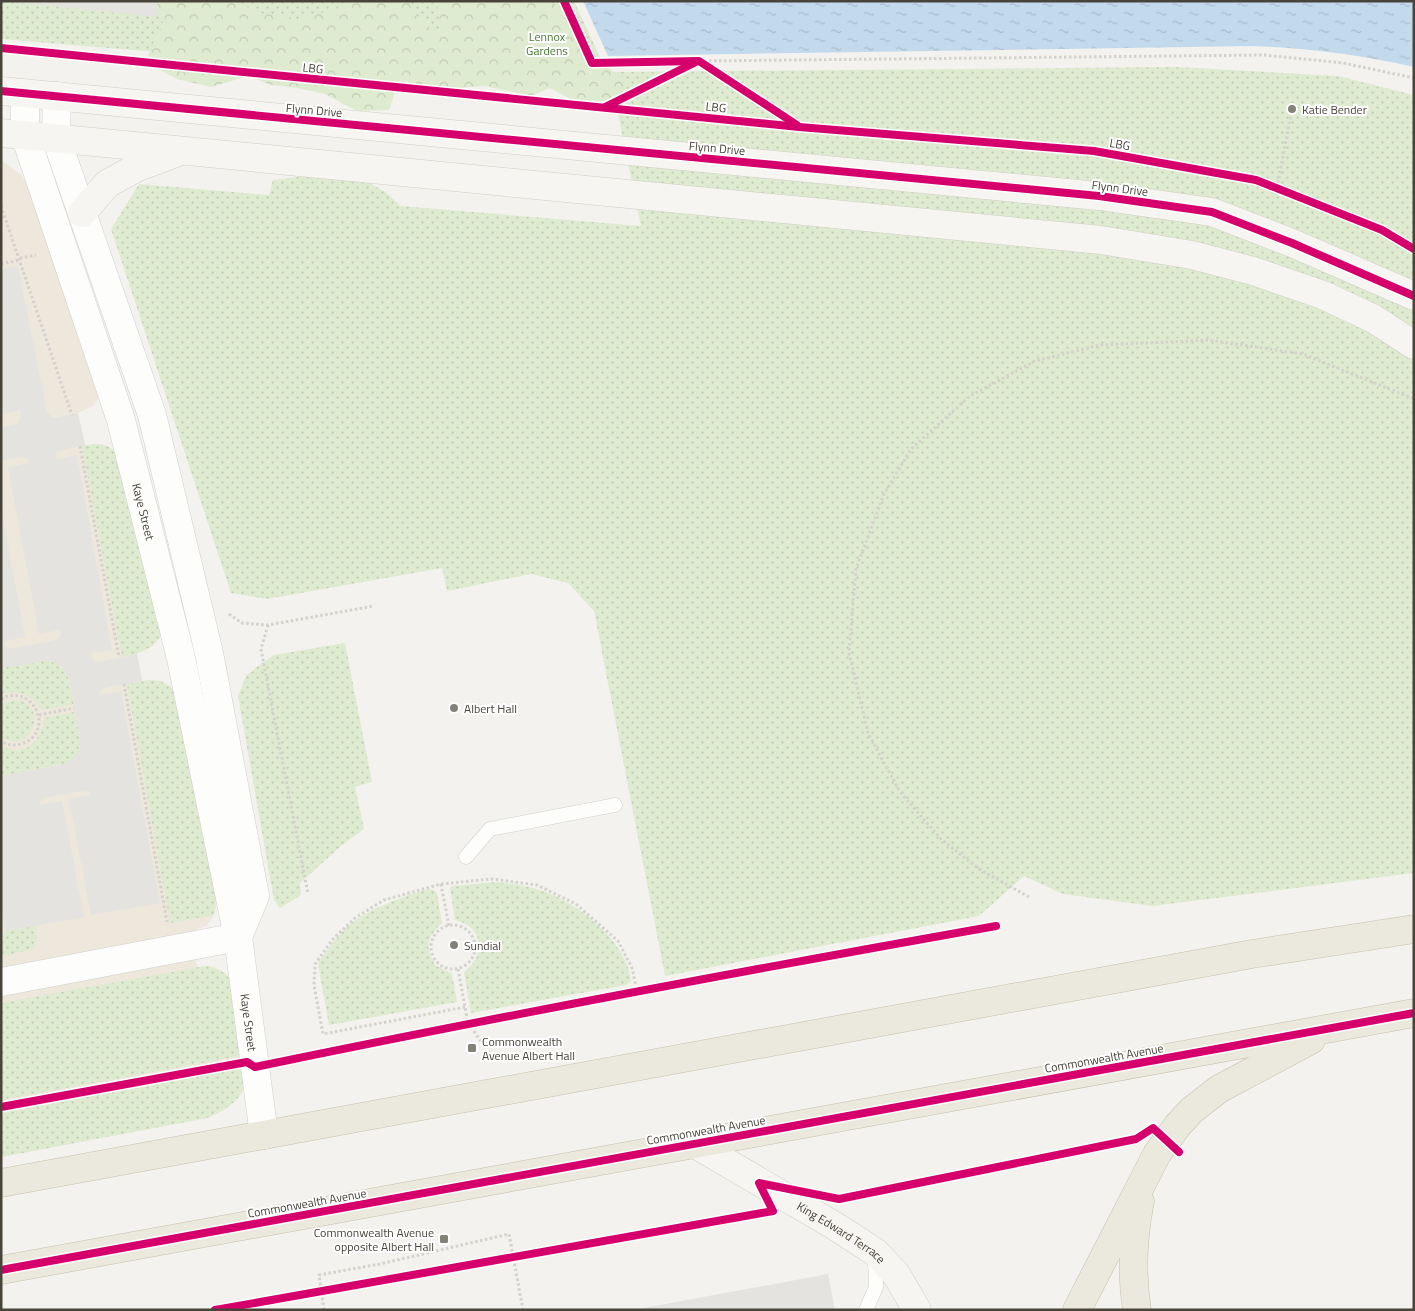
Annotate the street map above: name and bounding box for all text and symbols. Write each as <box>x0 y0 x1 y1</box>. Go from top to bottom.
park label: Lennox Gardens <box>526 27 568 60</box>
street label: LBG <box>302 57 324 79</box>
street label: LBG <box>705 96 727 118</box>
street label: Flynn Drive <box>285 98 343 122</box>
place label: Katie Bender <box>1302 100 1367 119</box>
marker: Katie Bender <box>1286 103 1298 115</box>
street label: LBG <box>1108 133 1132 155</box>
street label: Flynn Drive <box>688 136 746 160</box>
street label: Flynn Drive <box>1091 175 1149 201</box>
street label: Kaye Street <box>128 481 161 543</box>
place label: Albert Hall <box>464 699 517 718</box>
marker: Albert Hall <box>448 702 460 714</box>
place label: Sundial <box>464 936 501 955</box>
marker: Sundial <box>448 939 460 951</box>
street label: Kaye Street <box>236 992 263 1053</box>
place label: Commonwealth Avenue Albert Hall <box>482 1032 575 1065</box>
street label: Commonwealth Avenue <box>1043 1038 1165 1078</box>
marker: Commonwealth Avenue Albert Hall <box>466 1042 478 1054</box>
street label: Commonwealth Avenue <box>645 1110 767 1150</box>
street label: Commonwealth Avenue <box>246 1183 368 1223</box>
street label: King Edward Terrace <box>793 1196 890 1267</box>
place label: Commonwealth Avenue opposite Albert Hall <box>314 1223 434 1256</box>
marker: Commonwealth Avenue opposite Albert Hall <box>438 1233 450 1245</box>

